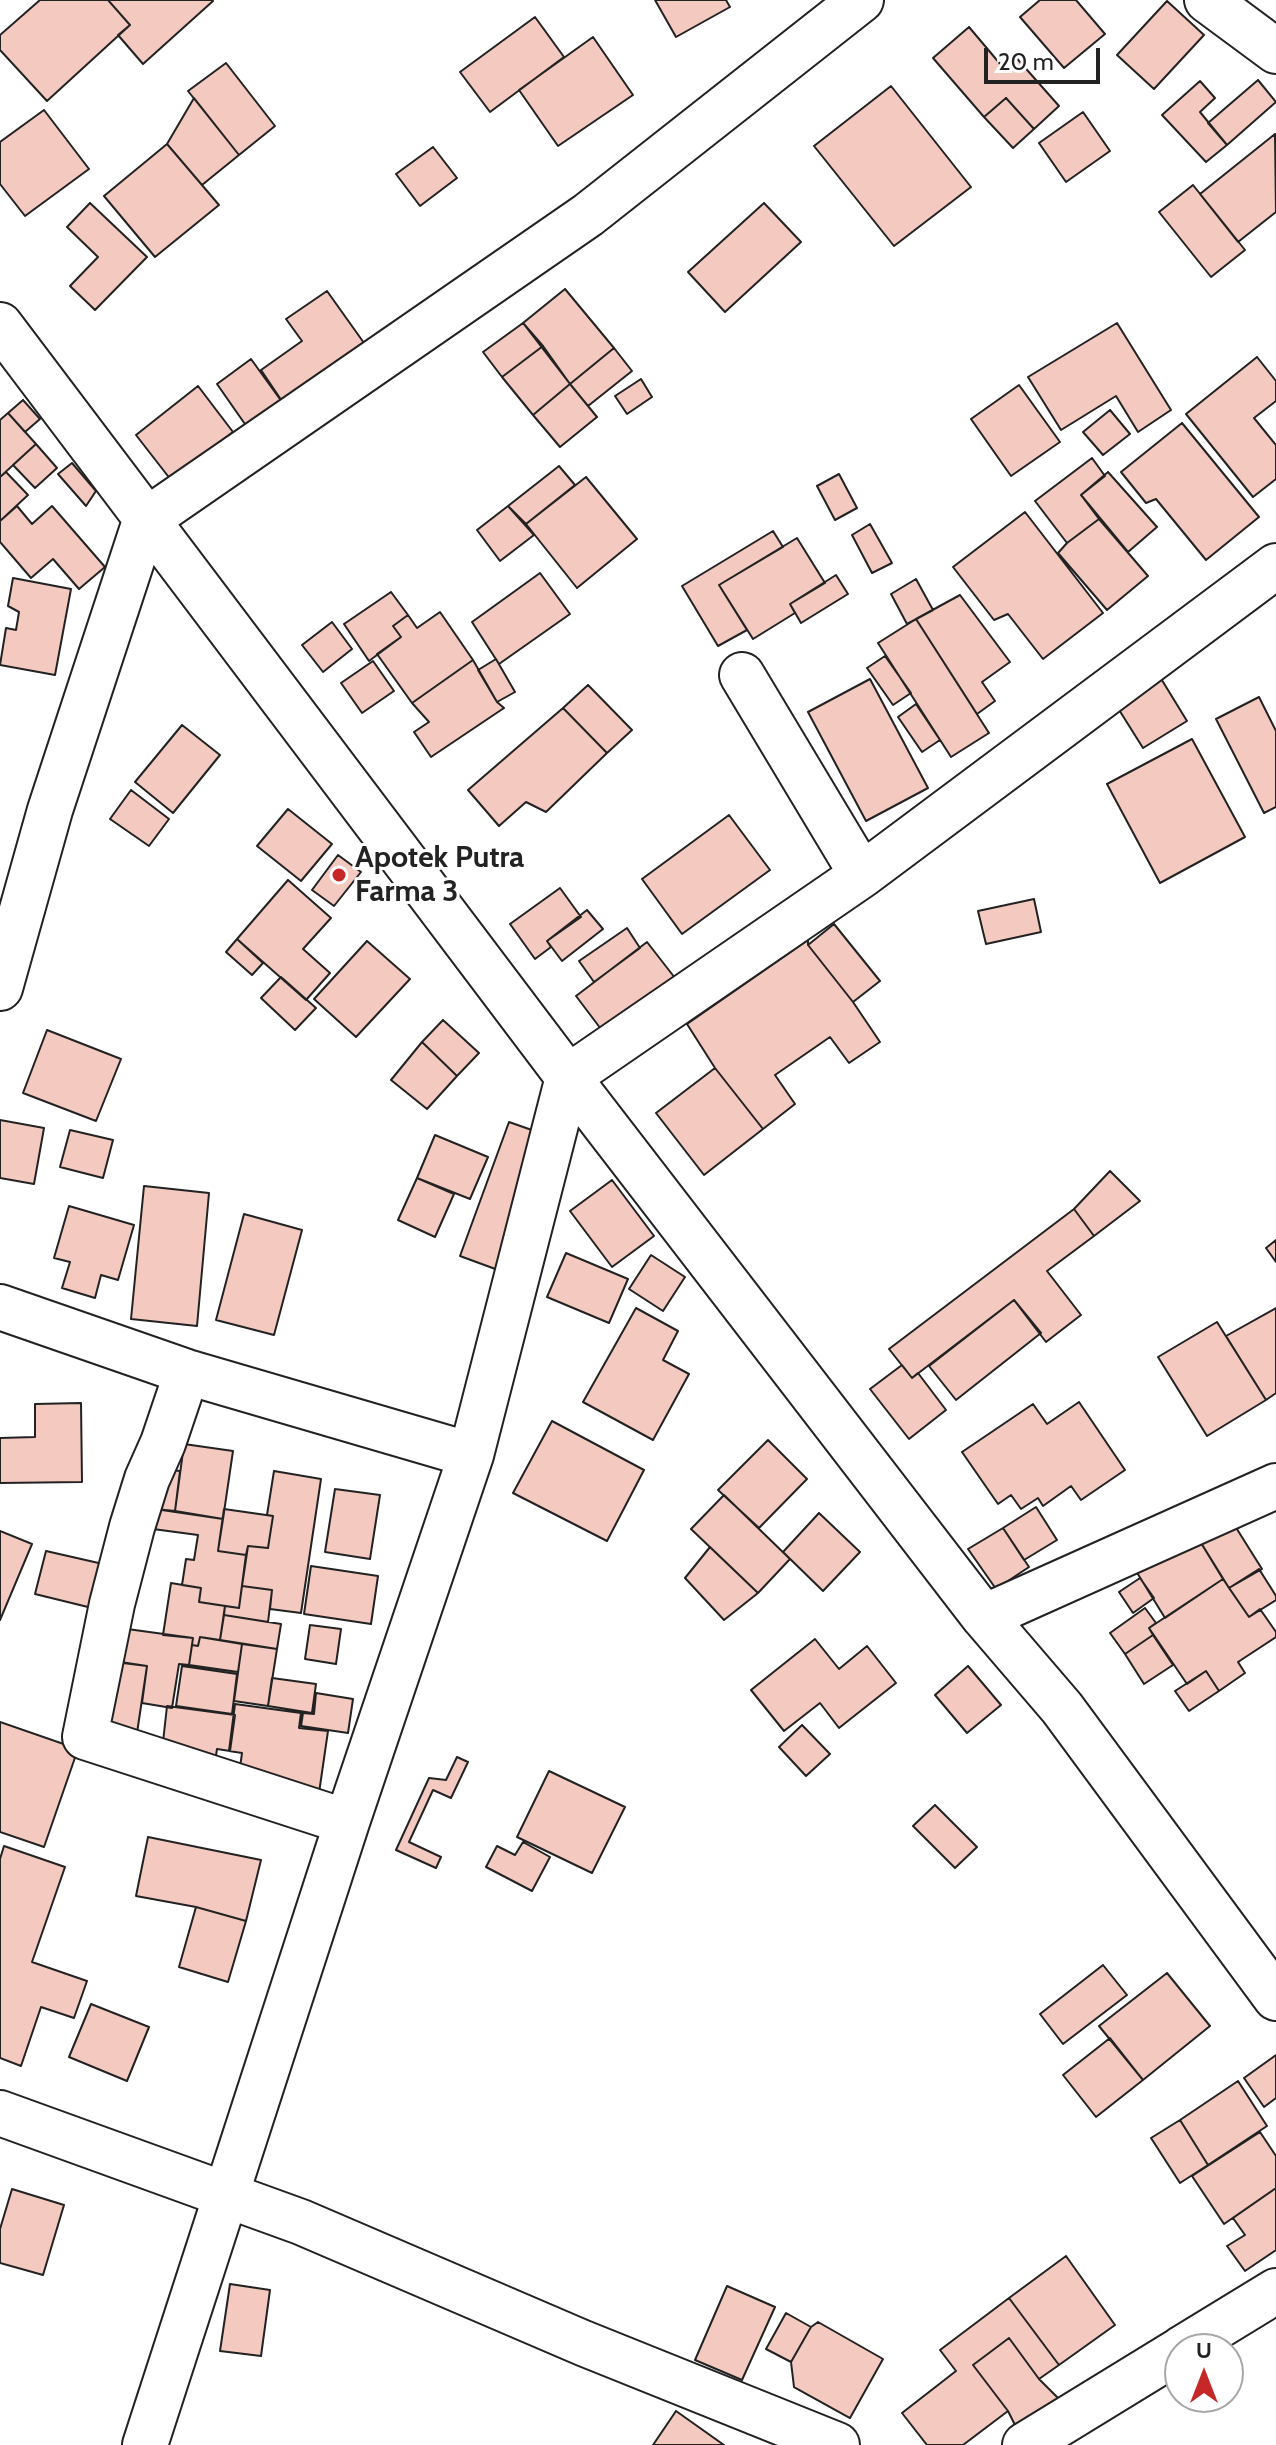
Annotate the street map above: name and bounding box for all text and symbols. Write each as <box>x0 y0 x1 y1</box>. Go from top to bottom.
scale bar <box>988 32 1104 82</box>
text: 20 m <box>998 47 1054 76</box>
place label: Apotek Putra Farma 3 <box>355 840 524 910</box>
marker: Apotek Putra Farma 3 <box>330 866 348 884</box>
north arrow <box>1164 2333 1244 2413</box>
text: U <box>1196 2337 1212 2364</box>

